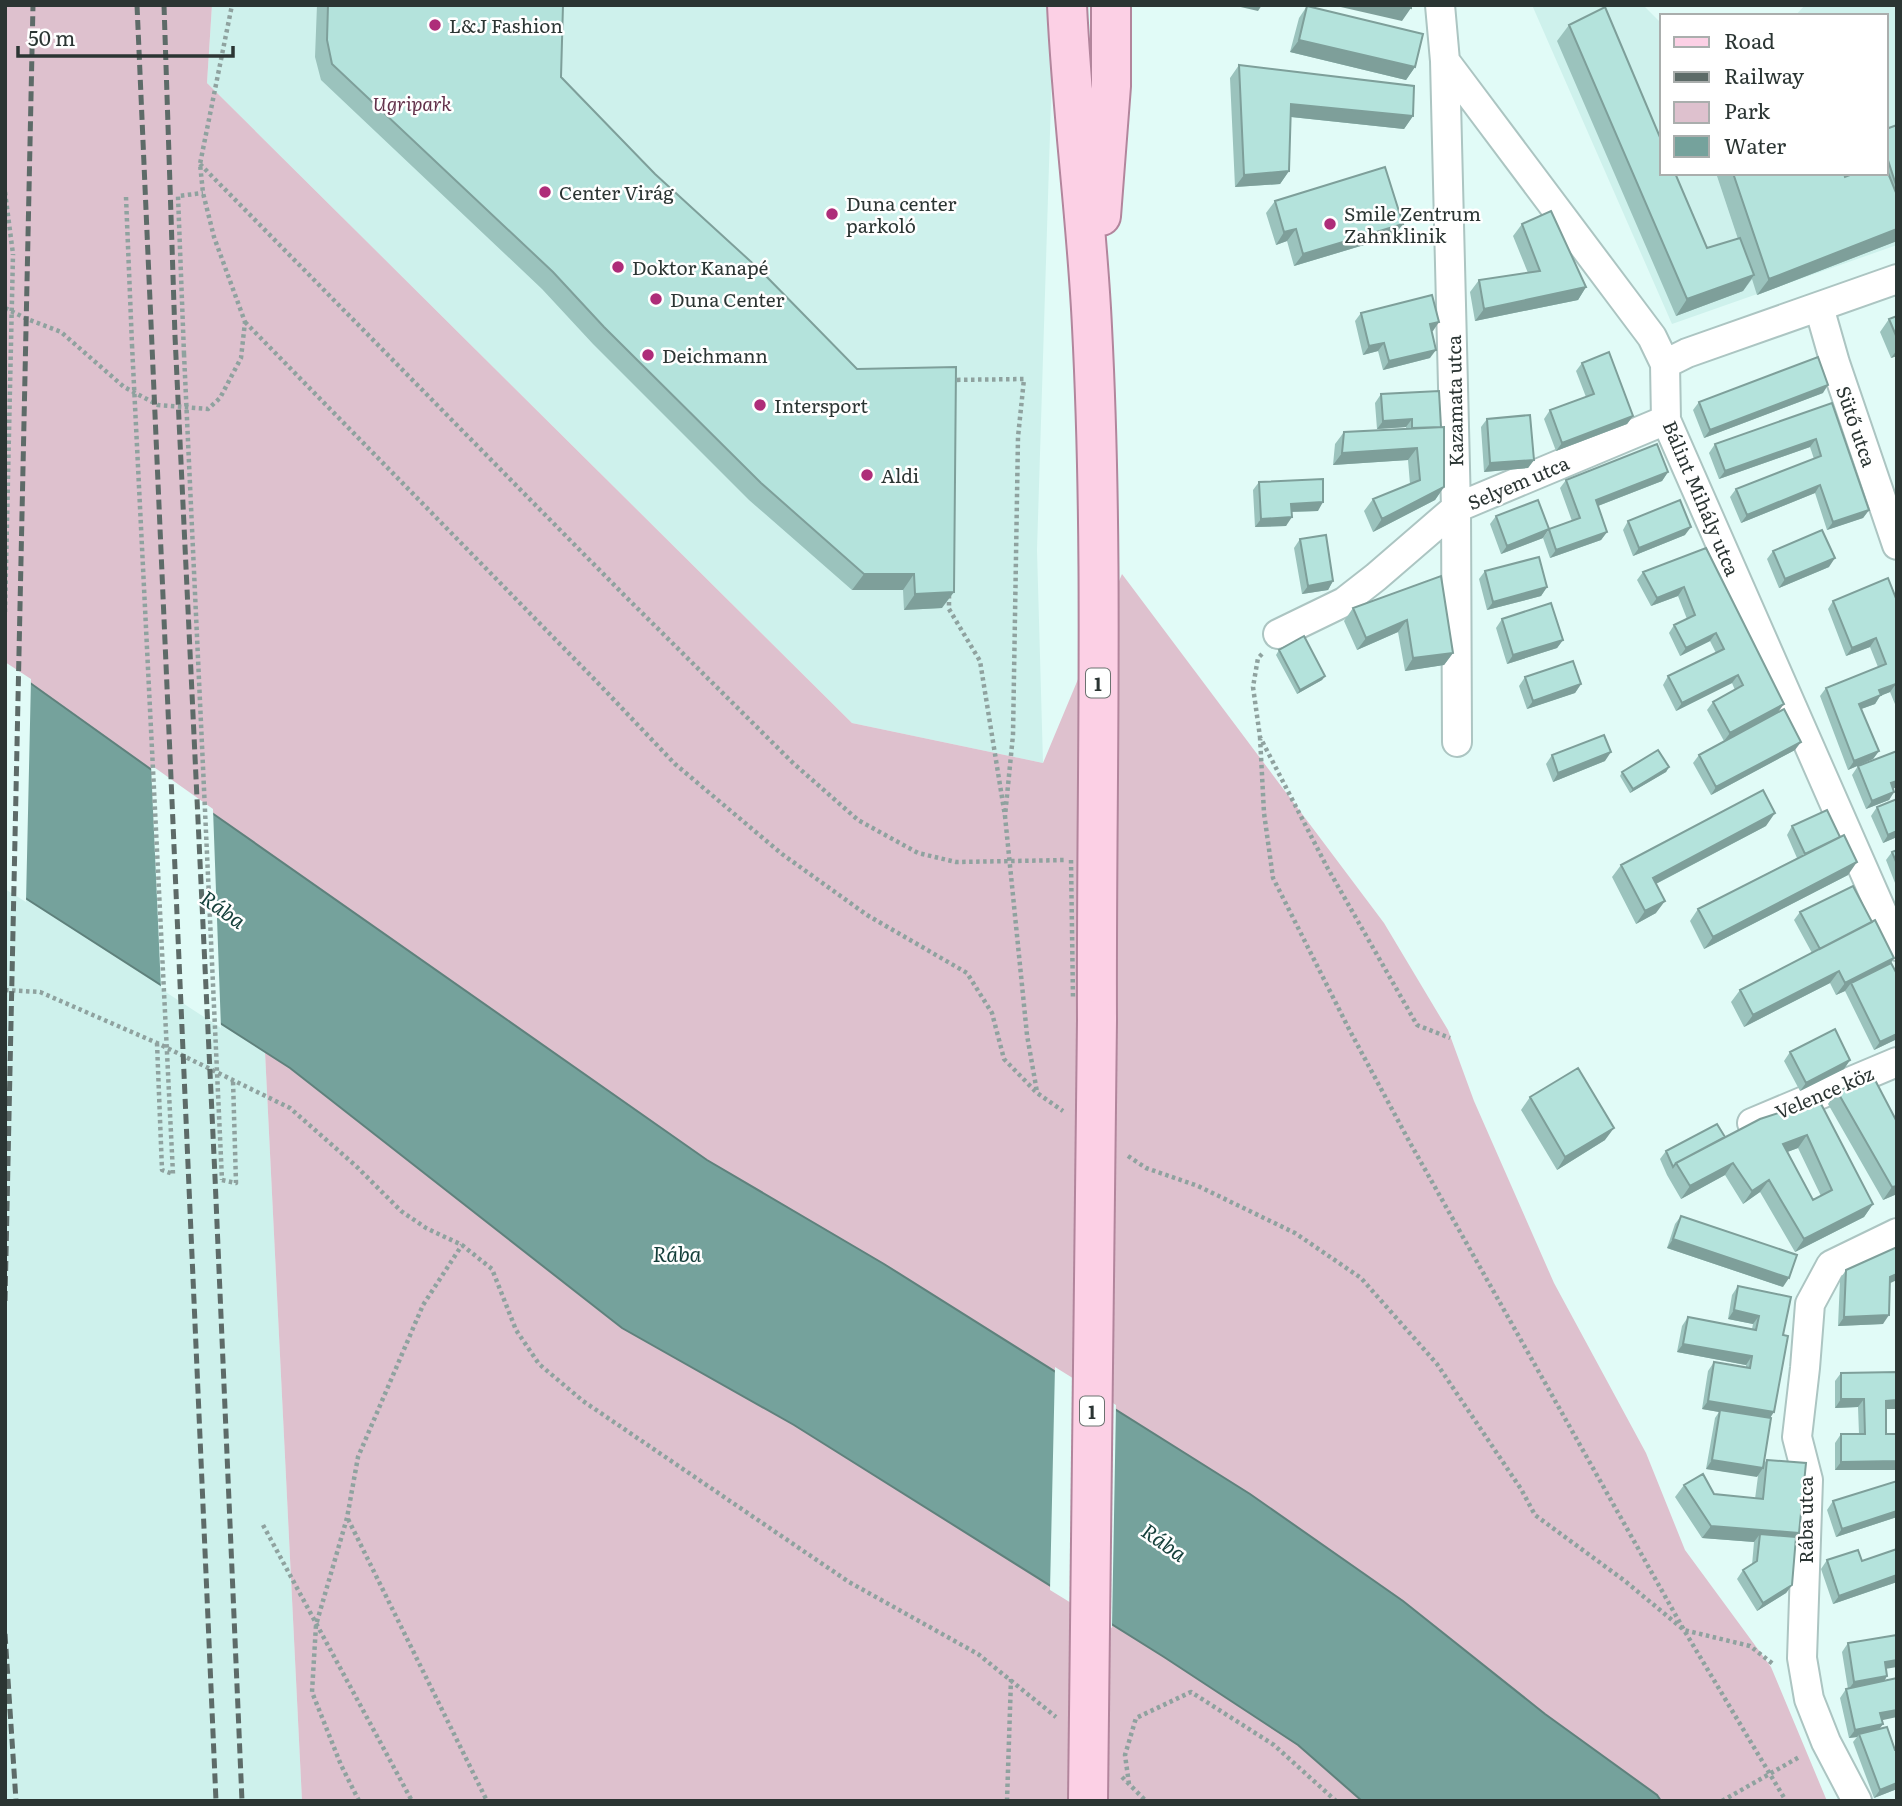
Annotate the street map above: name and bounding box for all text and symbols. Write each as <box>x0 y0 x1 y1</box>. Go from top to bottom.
place label: L&J Fashion <box>449 11 563 39</box>
scale bar <box>18 14 233 58</box>
legend <box>1660 14 1888 175</box>
marker: L&J Fashion <box>427 17 443 33</box>
text: 50 m <box>28 21 75 52</box>
text: Road <box>1724 24 1775 55</box>
text: Railway <box>1724 59 1805 90</box>
park label: Ugripark <box>372 89 452 117</box>
text: Park <box>1724 94 1770 125</box>
text: Water <box>1724 129 1786 160</box>
place label: Center Virág <box>559 178 674 206</box>
marker: Center Virág <box>537 184 553 200</box>
place label: Duna center parkoló <box>846 189 957 239</box>
place label: Smile Zentrum Zahnklinik <box>1344 199 1481 249</box>
marker: Duna center parkoló <box>824 206 840 222</box>
marker: Smile Zentrum Zahnklinik <box>1322 216 1338 232</box>
place label: Doktor Kanapé <box>632 253 769 281</box>
marker: Doktor Kanapé <box>610 259 626 275</box>
place label: Duna Center <box>670 285 784 313</box>
marker: Duna Center <box>648 291 664 307</box>
street label: Kazamata utca <box>1439 334 1469 467</box>
place label: Deichmann <box>662 341 768 369</box>
marker: Deichmann <box>640 347 656 363</box>
street label: Sütő utca <box>1830 382 1884 471</box>
place label: Intersport <box>774 391 868 419</box>
marker: Intersport <box>752 397 768 413</box>
street label: Bálint Mihály utca <box>1657 416 1748 581</box>
street label: Selyem utca <box>1463 448 1574 516</box>
place label: Aldi <box>881 461 919 489</box>
marker: Aldi <box>859 467 875 483</box>
road number: 1 <box>1086 668 1110 698</box>
water label: Rába <box>195 881 253 935</box>
street label: Velence köz <box>1770 1059 1878 1125</box>
water label: Rába <box>653 1237 701 1268</box>
road number: 1 <box>1080 1396 1104 1426</box>
street label: Rába utca <box>1791 1475 1819 1564</box>
water label: Rába <box>1136 1514 1194 1568</box>

